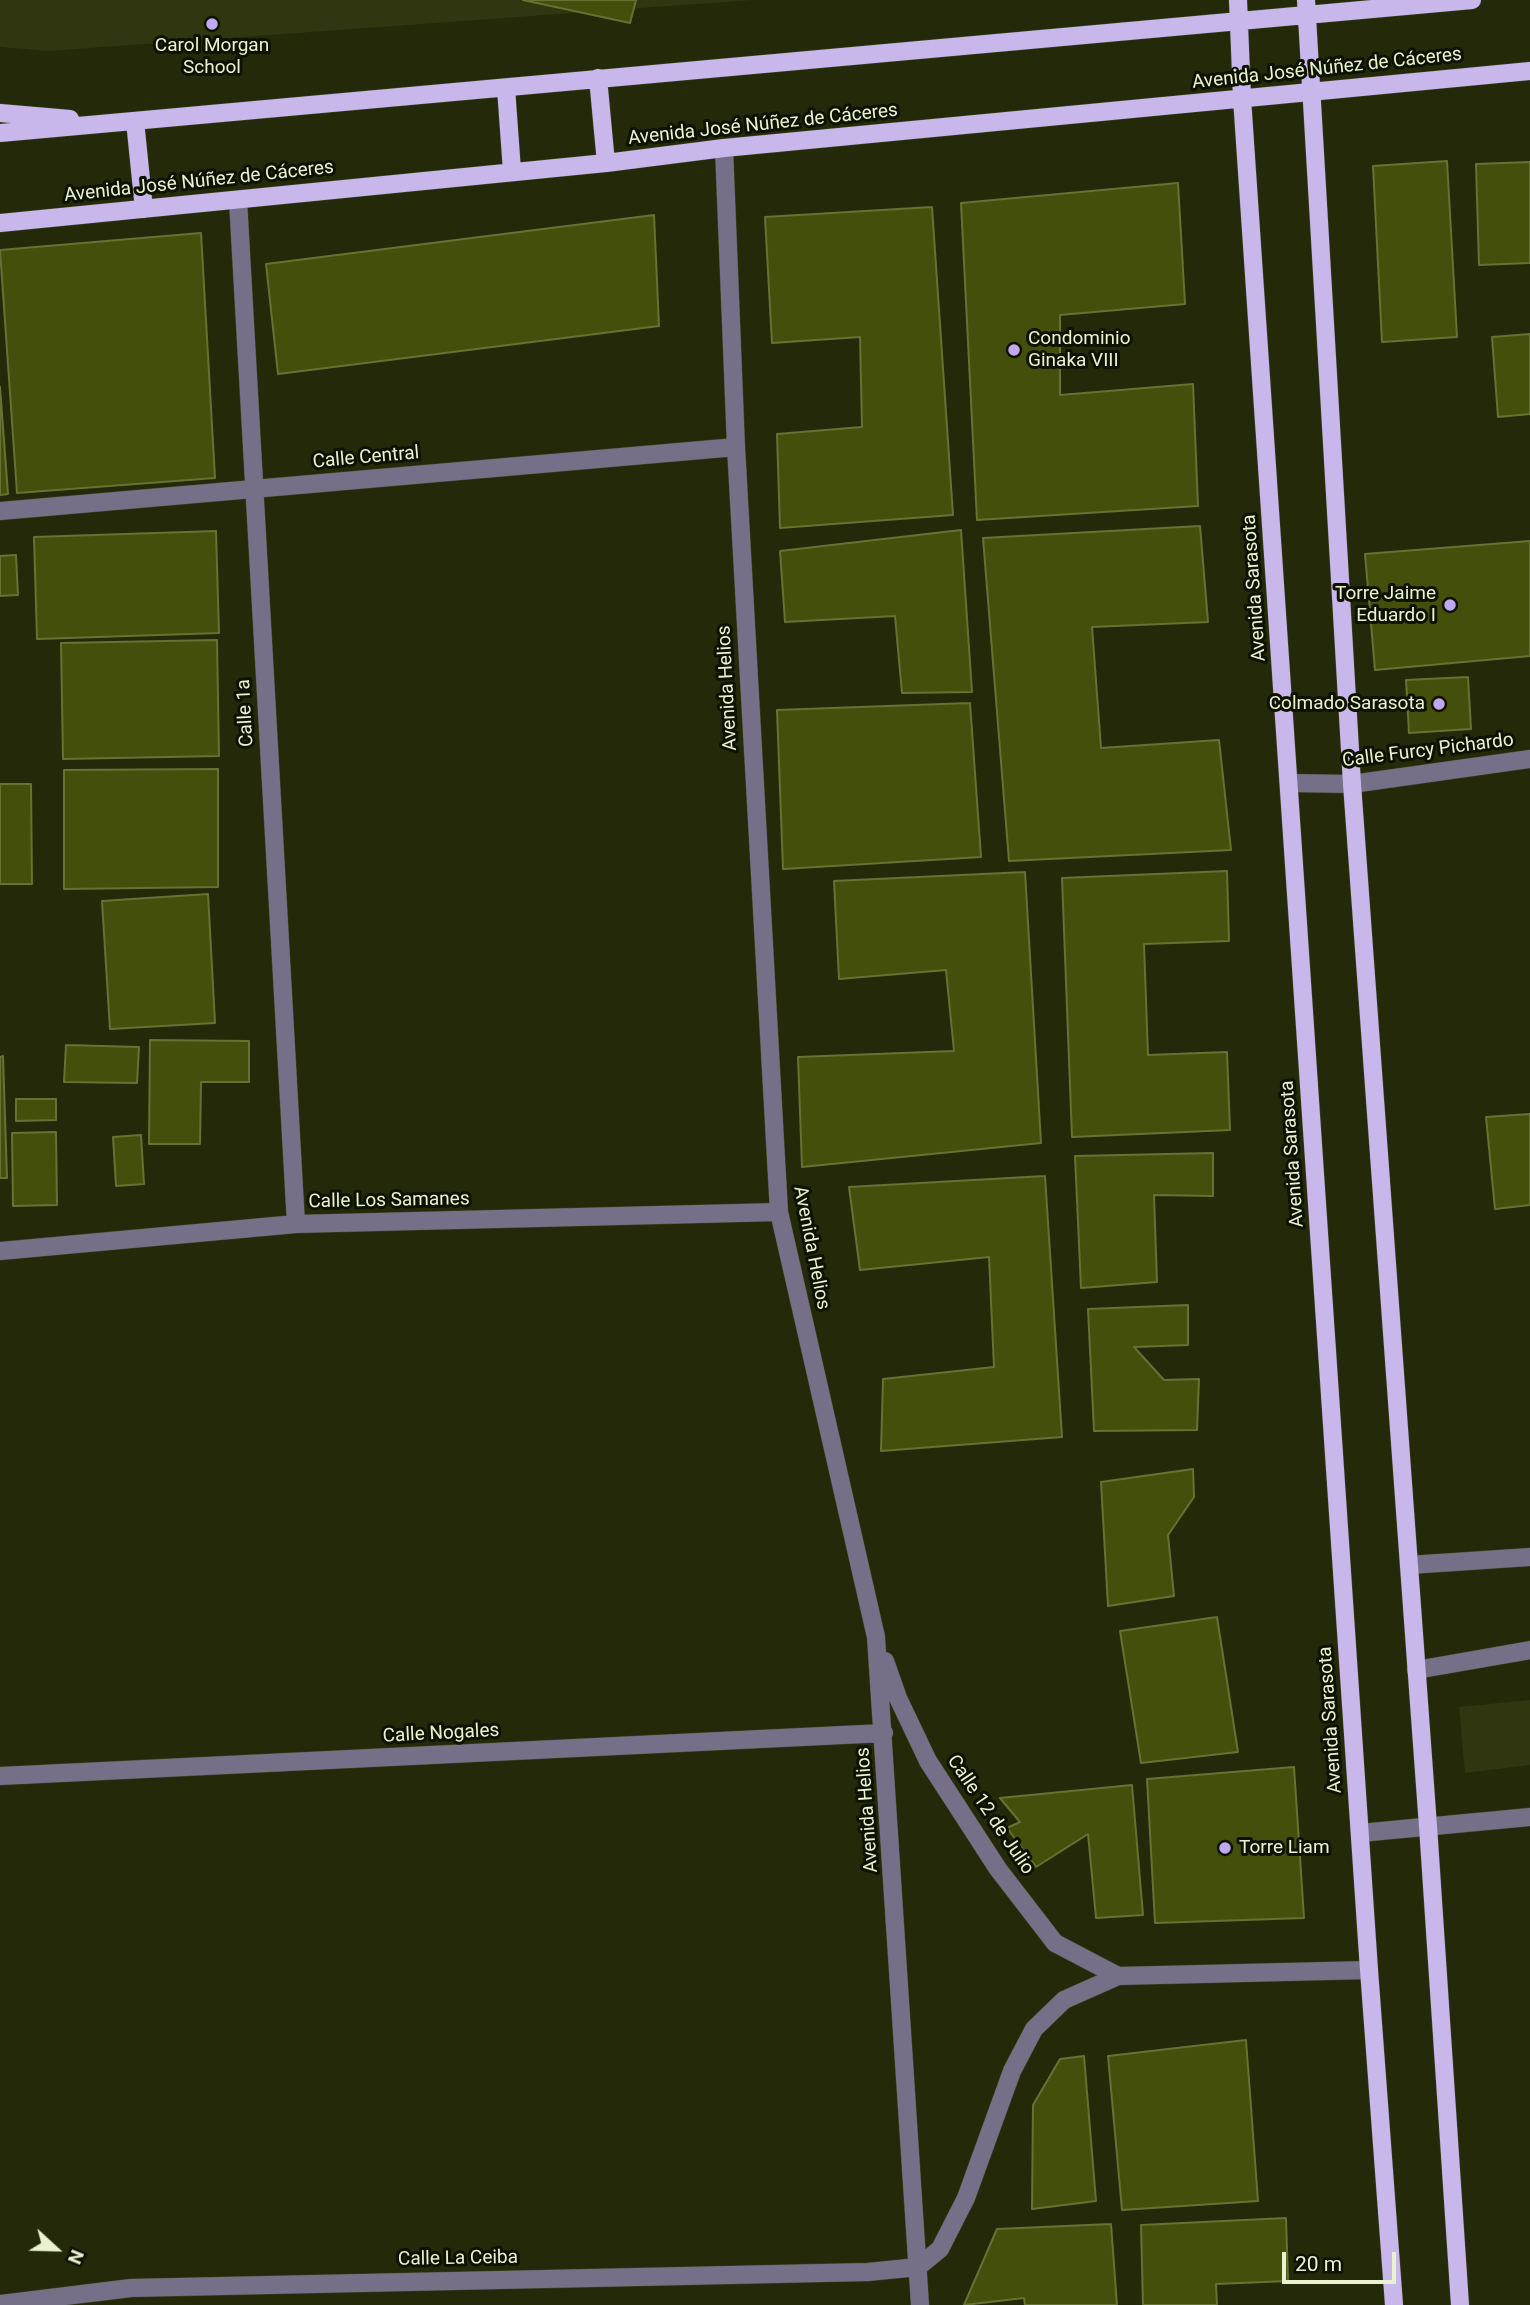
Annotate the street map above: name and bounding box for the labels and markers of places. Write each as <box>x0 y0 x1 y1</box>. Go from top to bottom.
marker: Carol Morgan School <box>204 16 220 32</box>
place label: Carol Morgan School <box>155 35 269 79</box>
place label: Condominio Ginaka VIII <box>1028 328 1130 372</box>
marker: Condominio Ginaka VIII <box>1006 342 1022 358</box>
place label: Torre Jaime Eduardo I <box>1335 583 1436 627</box>
marker: Torre Jaime Eduardo I <box>1442 597 1458 613</box>
place label: Colmado Sarasota <box>1269 693 1425 715</box>
marker: Colmado Sarasota <box>1431 696 1447 712</box>
place label: Torre Liam <box>1239 1837 1330 1859</box>
marker: Torre Liam <box>1217 1840 1233 1856</box>

